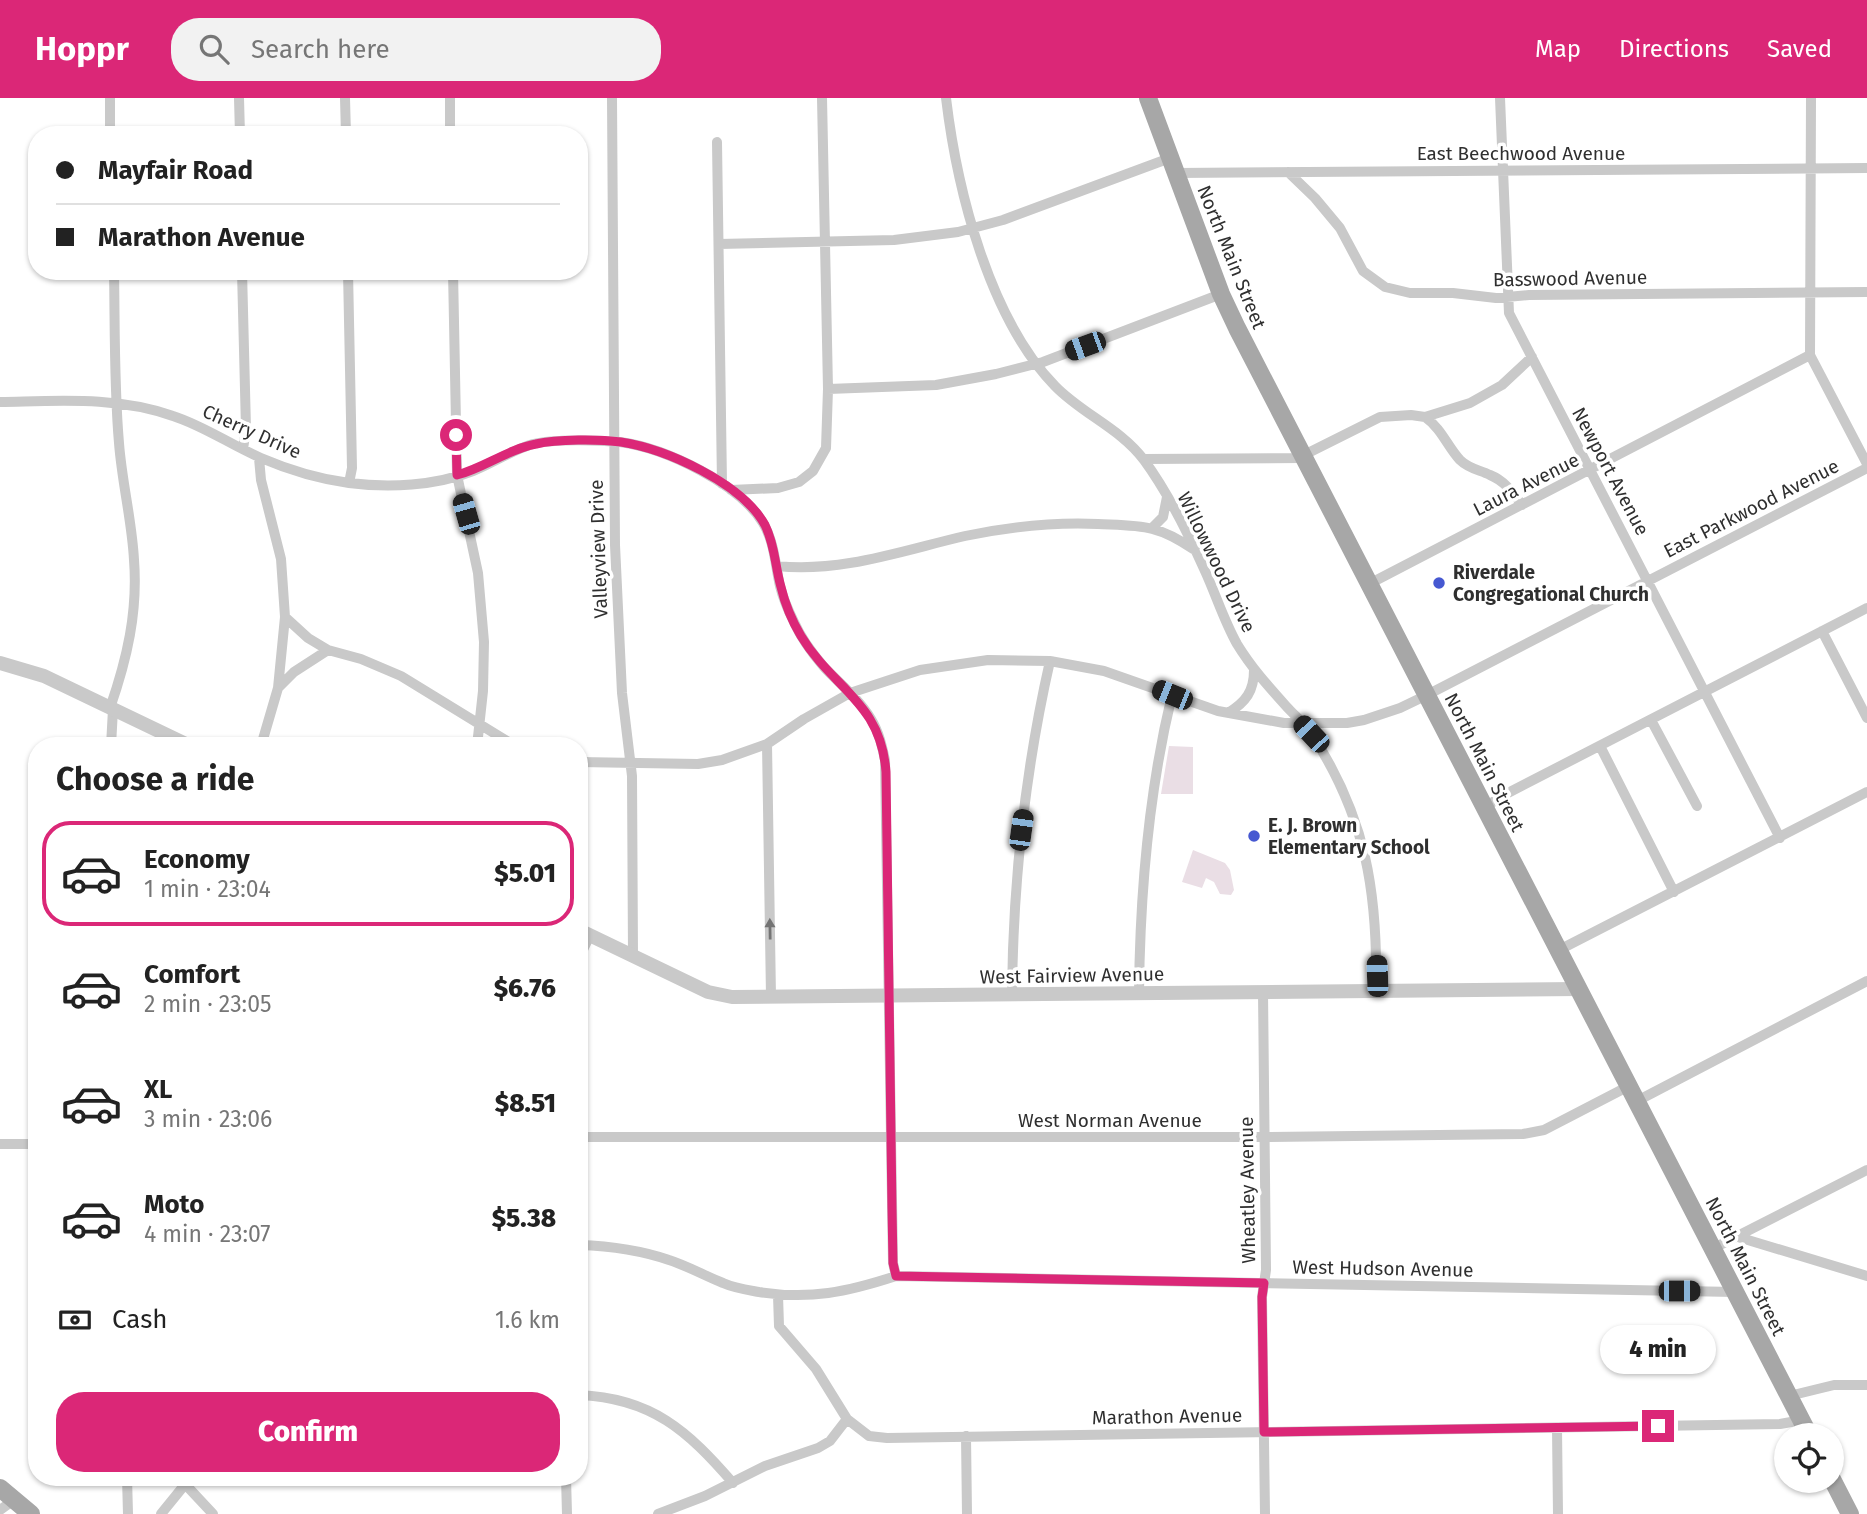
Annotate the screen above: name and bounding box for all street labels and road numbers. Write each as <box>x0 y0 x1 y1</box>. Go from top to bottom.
street label: East Beechwood Avenue <box>1417 142 1625 165</box>
street label: North Main Street <box>1192 182 1271 332</box>
street label: Basswood Avenue <box>1493 266 1647 291</box>
street label: Cherry Drive <box>199 399 305 463</box>
street label: Newport Avenue <box>1567 403 1654 539</box>
street label: Laura Avenue <box>1469 448 1583 521</box>
street label: East Parkwood Avenue <box>1660 454 1843 563</box>
street label: Valleyview Drive <box>585 479 612 619</box>
street label: Willowwood Drive <box>1173 488 1261 636</box>
street label: North Main Street <box>1440 689 1530 836</box>
street label: West Fairview Avenue <box>980 962 1165 989</box>
street label: West Norman Avenue <box>1018 1109 1202 1132</box>
street label: Wheatley Avenue <box>1235 1116 1260 1264</box>
street label: North Main Street <box>1701 1193 1791 1340</box>
street label: West Hudson Avenue <box>1292 1255 1474 1282</box>
street label: Marathon Avenue <box>1092 1404 1242 1429</box>

